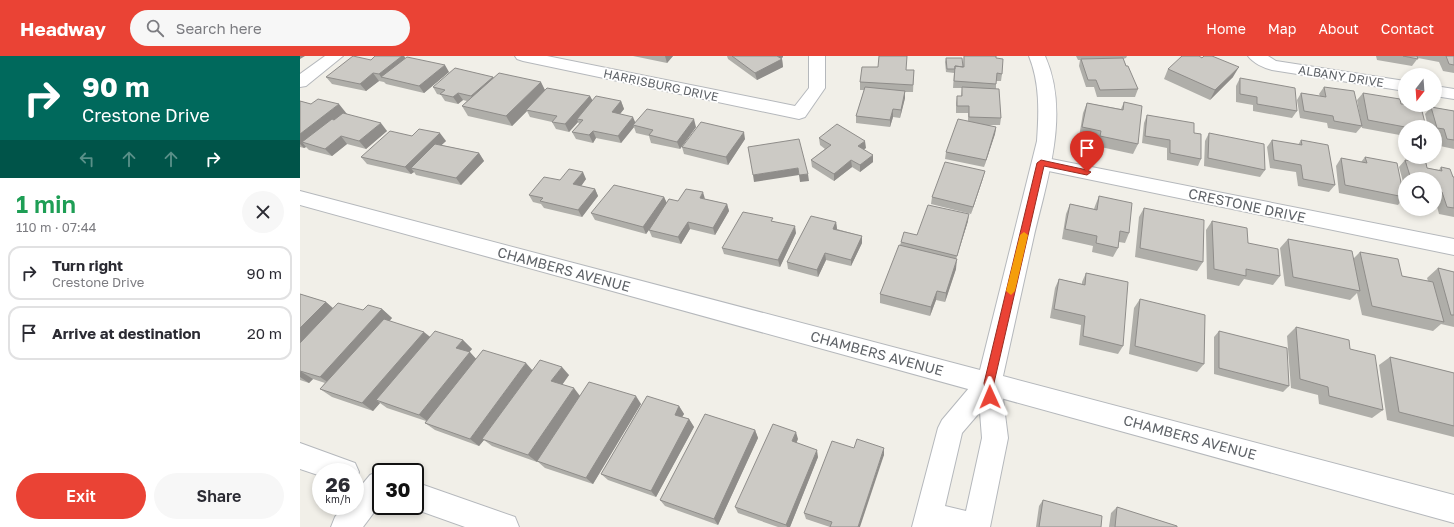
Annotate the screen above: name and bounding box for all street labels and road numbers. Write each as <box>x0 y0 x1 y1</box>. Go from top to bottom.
street label: ALBANY DRIVE <box>1297 62 1385 90</box>
street label: HARRISBURG DRIVE <box>602 65 720 105</box>
street label: CRESTONE DRIVE <box>1187 184 1307 226</box>
street label: CHAMBERS AVENUE <box>496 243 632 295</box>
street label: CHAMBERS AVENUE <box>809 327 945 379</box>
street label: CHAMBERS AVENUE <box>1122 411 1258 463</box>

